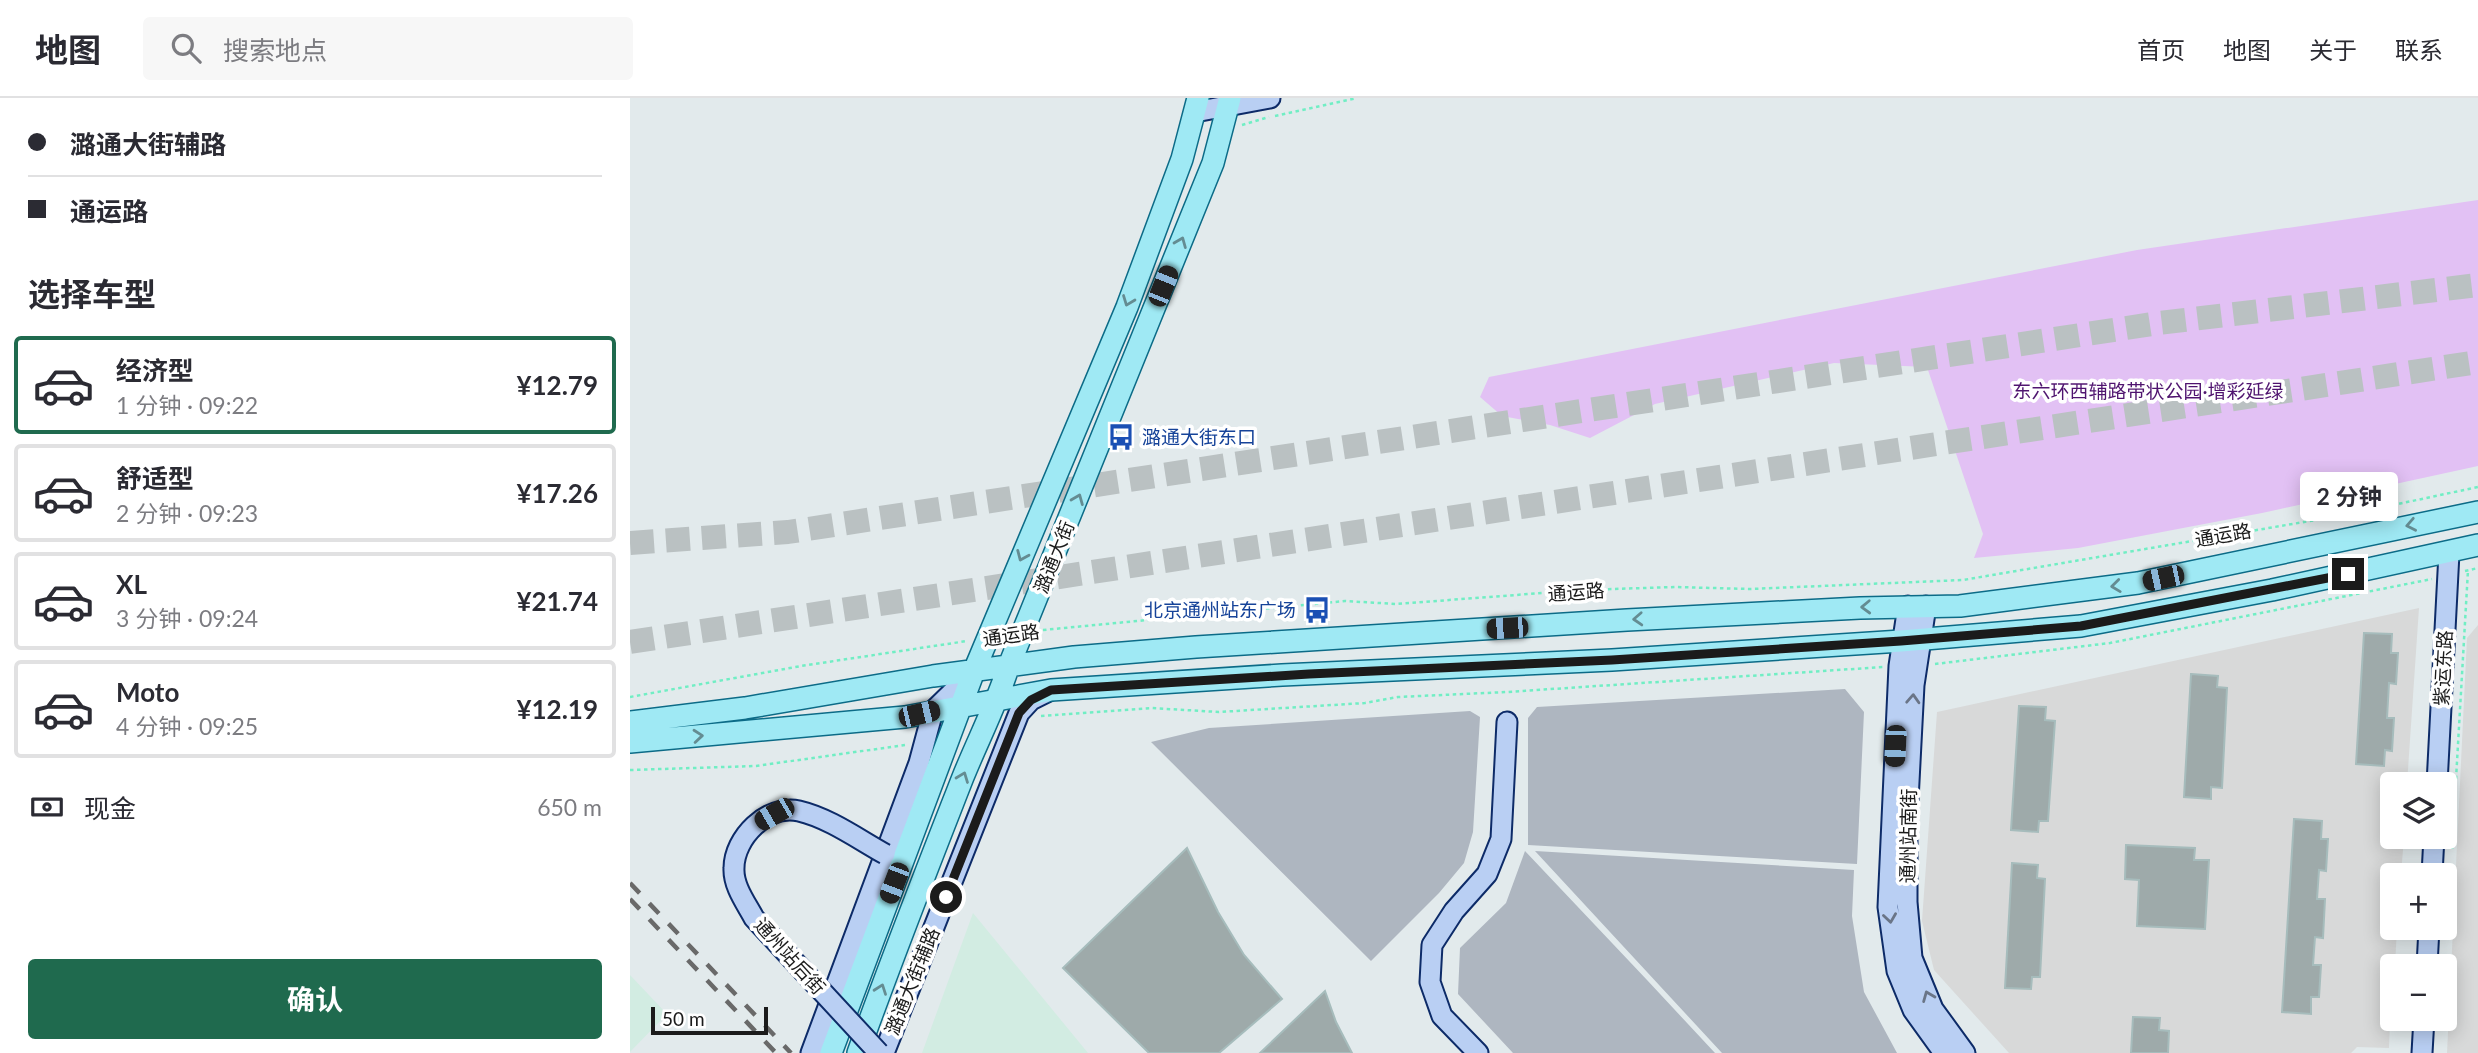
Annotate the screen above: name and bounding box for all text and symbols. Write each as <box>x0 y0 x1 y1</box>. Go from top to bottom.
search box <box>143 17 633 80</box>
text: 地图 <box>35 29 101 69</box>
icon: search <box>167 29 205 67</box>
text: 搜索地点 <box>223 34 327 66</box>
text: 首页 <box>2137 35 2185 64</box>
text: 地图 <box>2223 35 2271 64</box>
text: 关于 <box>2309 35 2357 64</box>
text: 联系 <box>2395 35 2443 64</box>
text: 潞通大街辅路 <box>70 128 226 160</box>
text: 通运路 <box>70 195 148 227</box>
one-way arrow <box>1173 237 1187 249</box>
car <box>1146 263 1181 309</box>
text: 选择车型 <box>28 274 156 313</box>
one-way arrow <box>1123 295 1137 307</box>
icon: car <box>32 354 95 417</box>
text: 经济型 <box>116 354 194 386</box>
text: ¥12.79 <box>516 369 598 401</box>
park label: 东六环西辅路带状公园·增彩延绿 <box>2013 379 2283 402</box>
text: 1 分钟 · 09:22 <box>116 391 258 419</box>
bus stop icon: 潞通大街东口 <box>1106 422 1136 452</box>
place label: 潞通大街东口 <box>1142 425 1256 448</box>
icon: car <box>32 462 95 525</box>
text: 舒适型 <box>116 462 194 494</box>
callout: 2 分钟 <box>2299 472 2397 522</box>
text: ¥17.26 <box>516 477 598 509</box>
text: 2 分钟 <box>2317 482 2381 510</box>
one-way arrow <box>1070 493 1084 506</box>
text: 2 分钟 · 09:23 <box>116 499 258 527</box>
street label: 潞通大街 <box>1029 517 1078 596</box>
one-way arrow <box>2405 517 2417 532</box>
street label: 通运路 <box>2193 518 2253 551</box>
one-way arrow <box>1016 550 1030 562</box>
route end <box>2332 558 2364 590</box>
car <box>2141 563 2186 593</box>
text: XL <box>116 568 147 600</box>
icon: car <box>32 570 95 633</box>
street label: 通运路 <box>1547 578 1605 605</box>
one-way arrow <box>2110 578 2122 593</box>
text: ¥21.74 <box>516 585 598 617</box>
bus stop icon: 北京通州站东广场 <box>1302 595 1332 625</box>
place label: 北京通州站东广场 <box>1144 598 1296 621</box>
one-way arrow <box>1860 600 1871 615</box>
text: 3 分钟 · 09:24 <box>116 604 258 632</box>
one-way arrow <box>1633 611 1644 626</box>
car <box>1486 616 1529 640</box>
street label: 通运路 <box>981 619 1041 650</box>
street label: 紫运东路 <box>2429 629 2456 707</box>
text: Moto <box>116 676 179 708</box>
icon: car <box>32 678 95 741</box>
text: ¥12.19 <box>516 693 598 725</box>
one-way arrow <box>1906 693 1921 704</box>
car <box>897 699 942 729</box>
text: 4 分钟 · 09:25 <box>116 712 258 740</box>
car <box>1884 724 1907 768</box>
one-way arrow <box>693 729 704 744</box>
one-way arrow <box>955 771 969 783</box>
map controls <box>2380 772 2457 1031</box>
button: layers <box>2380 772 2457 849</box>
icon: cash <box>28 788 66 826</box>
street label: 通州站南街 <box>1895 788 1920 884</box>
text: 现金 <box>84 792 136 824</box>
text: 650 m <box>537 793 602 821</box>
car <box>751 794 798 834</box>
car <box>877 860 912 906</box>
button: + <box>2380 863 2457 940</box>
route start <box>930 881 962 913</box>
one-way arrow <box>1882 912 1897 924</box>
street label: 通州站后街 <box>750 913 831 999</box>
street label: 潞通大街辅路 <box>880 924 944 1038</box>
button: − <box>2380 954 2457 1031</box>
button: 确认 <box>28 959 602 1039</box>
one-way arrow <box>873 983 887 995</box>
one-way arrow <box>1922 991 1936 1004</box>
scale bar <box>651 1004 768 1036</box>
text: 50 m <box>662 1007 705 1030</box>

